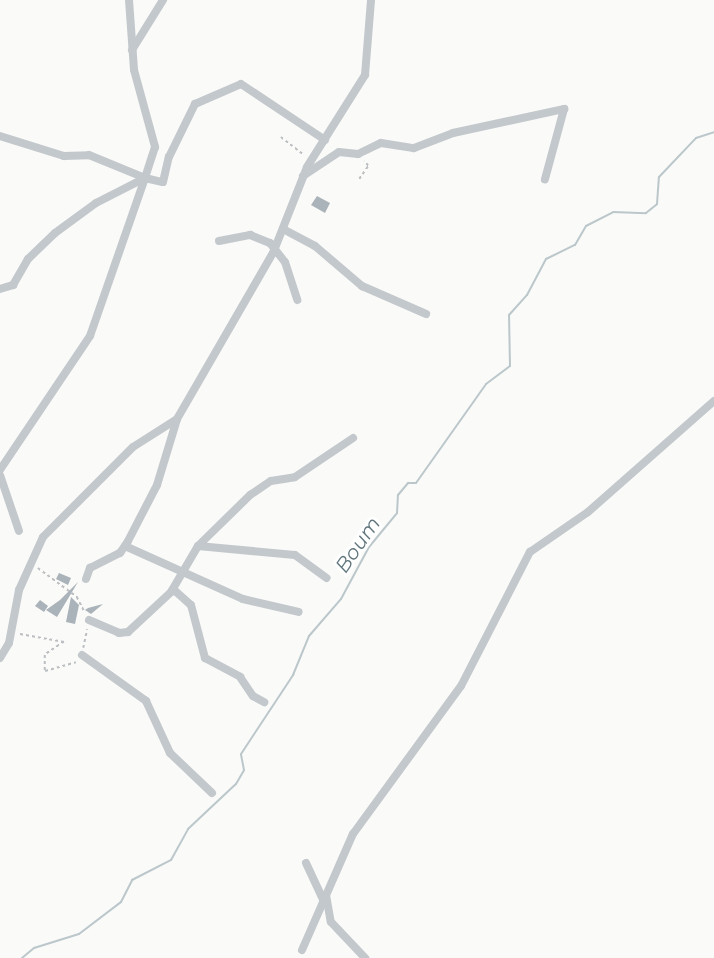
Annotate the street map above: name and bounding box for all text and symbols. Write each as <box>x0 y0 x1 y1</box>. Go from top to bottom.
water label: Boum <box>330 513 386 577</box>

